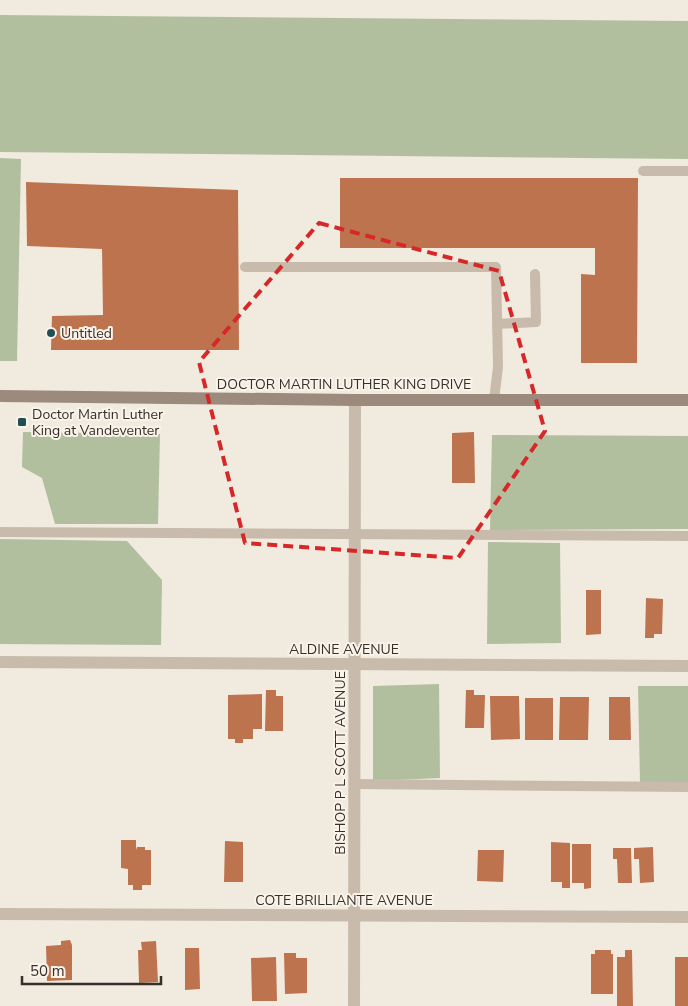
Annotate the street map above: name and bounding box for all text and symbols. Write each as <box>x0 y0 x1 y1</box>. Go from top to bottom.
place label: Untitled <box>61 324 112 343</box>
marker: Untitled <box>45 327 57 339</box>
street label: DOCTOR MARTIN LUTHER KING DRIVE <box>217 375 471 394</box>
place label: Doctor Martin Luther King at Vandeventer <box>32 405 163 440</box>
marker: Doctor Martin Luther King at Vandeventer <box>16 416 28 428</box>
street label: ALDINE AVENUE <box>289 640 399 659</box>
street label: BISHOP P L SCOTT AVENUE <box>331 671 350 855</box>
street label: COTE BRILLIANTE AVENUE <box>255 891 433 910</box>
scale bar <box>22 954 161 986</box>
text: 50 m <box>30 961 65 981</box>

